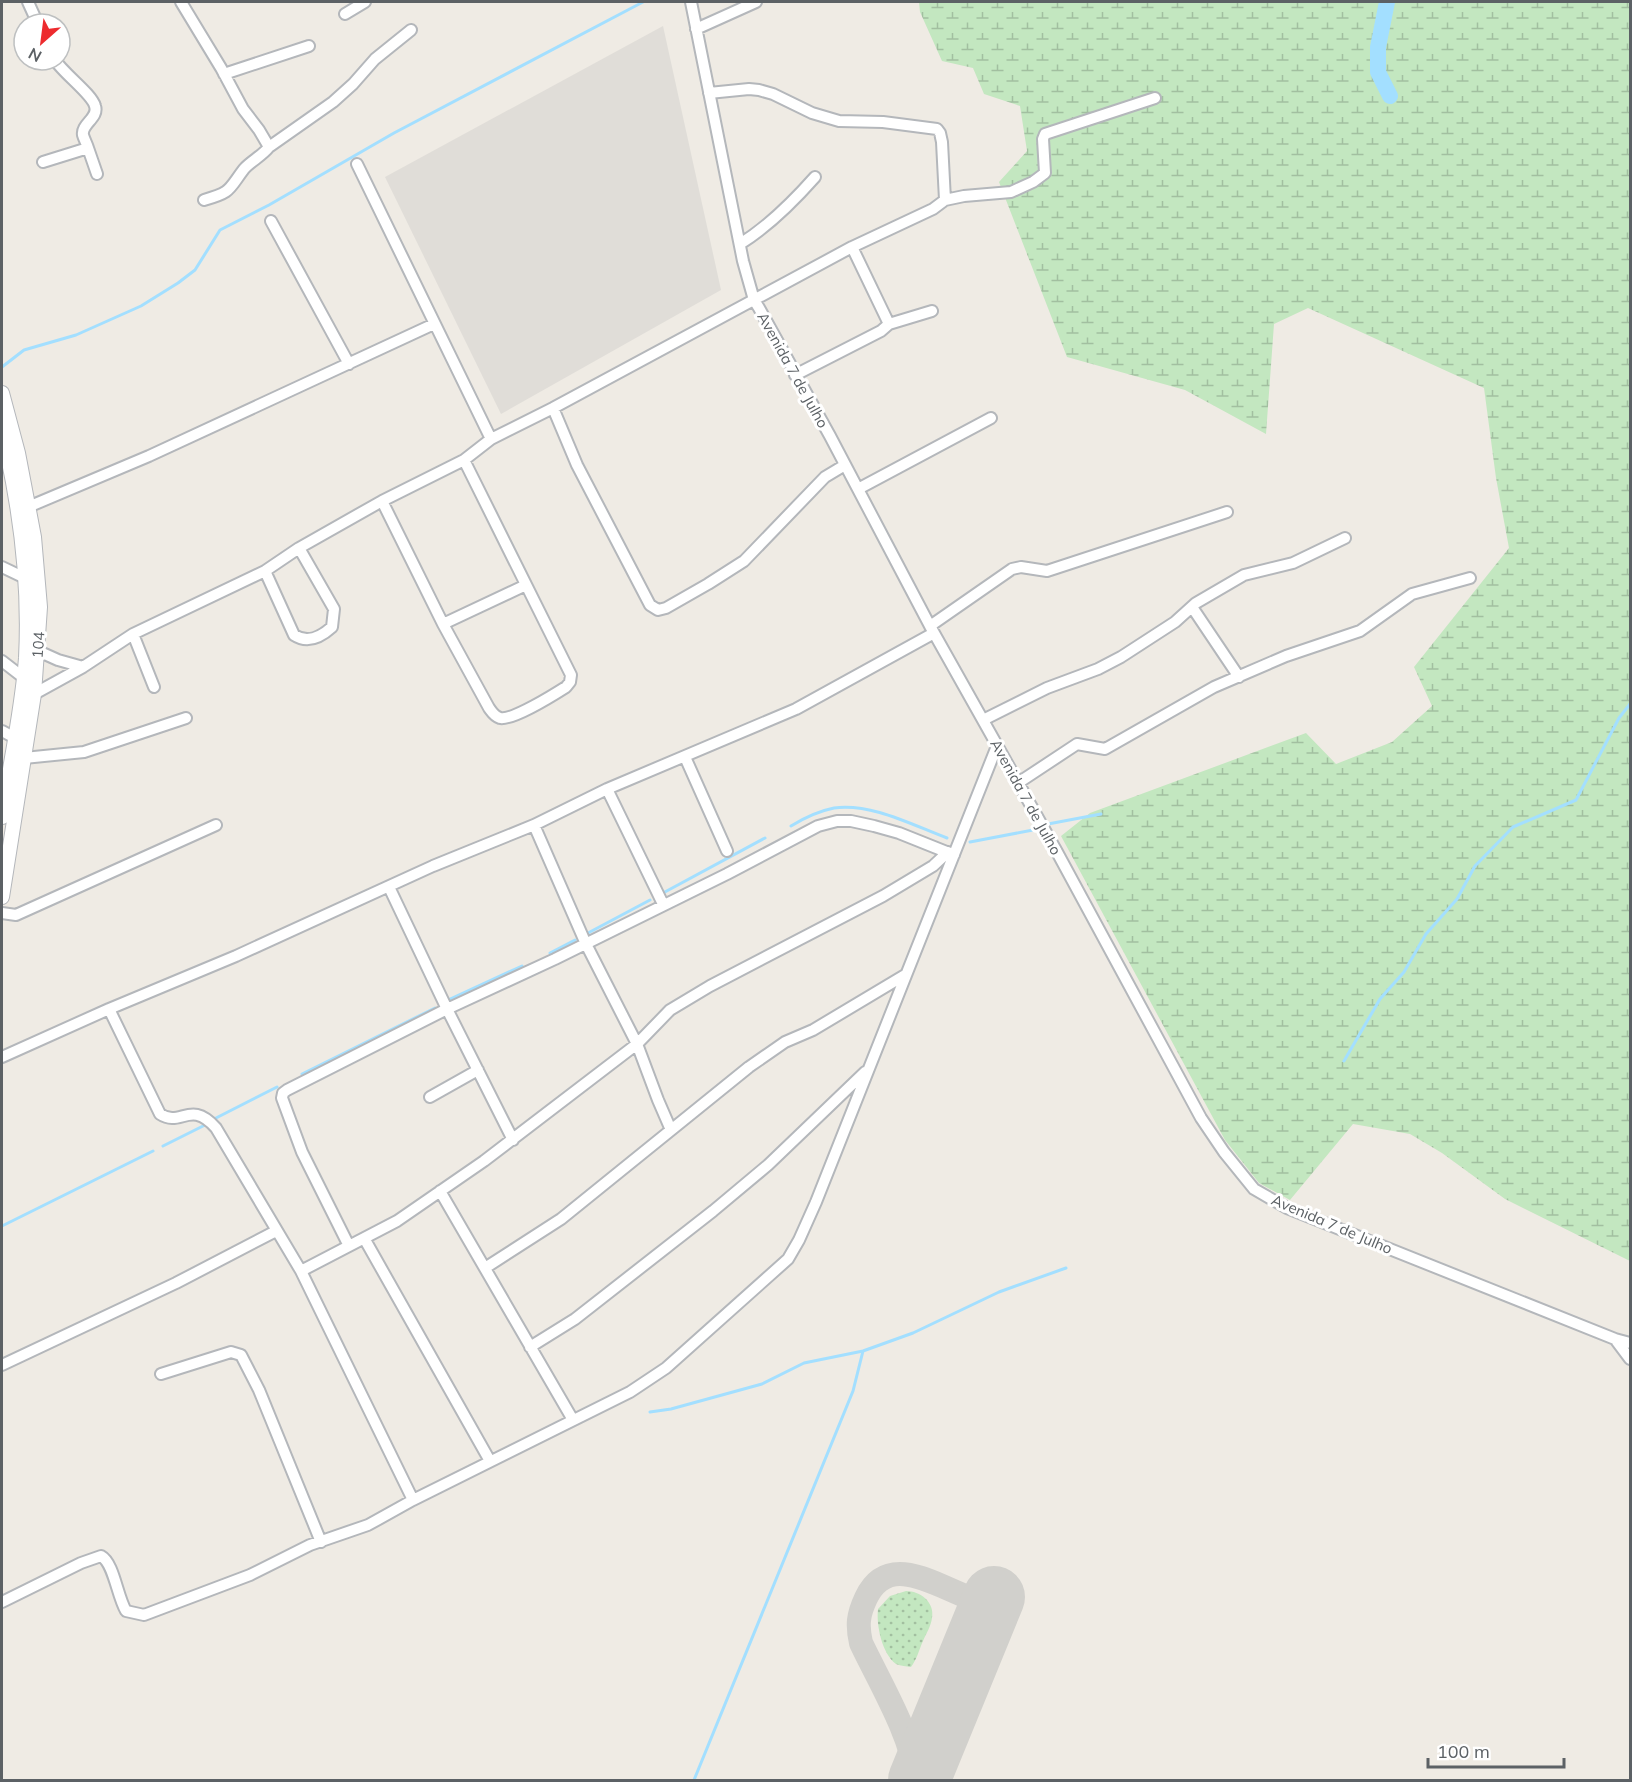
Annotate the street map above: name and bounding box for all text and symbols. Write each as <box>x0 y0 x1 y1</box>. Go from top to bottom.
north arrow <box>12 12 72 72</box>
text: N <box>25 44 45 67</box>
street label: Avenida 7 de Julho <box>753 309 833 431</box>
street label: 104 <box>28 631 48 659</box>
street label: Avenida 7 de Julho <box>986 736 1066 858</box>
street label: Avenida 7 de Julho <box>1269 1190 1395 1258</box>
scale bar <box>1428 1731 1564 1769</box>
text: 100 m <box>1437 1740 1490 1763</box>

